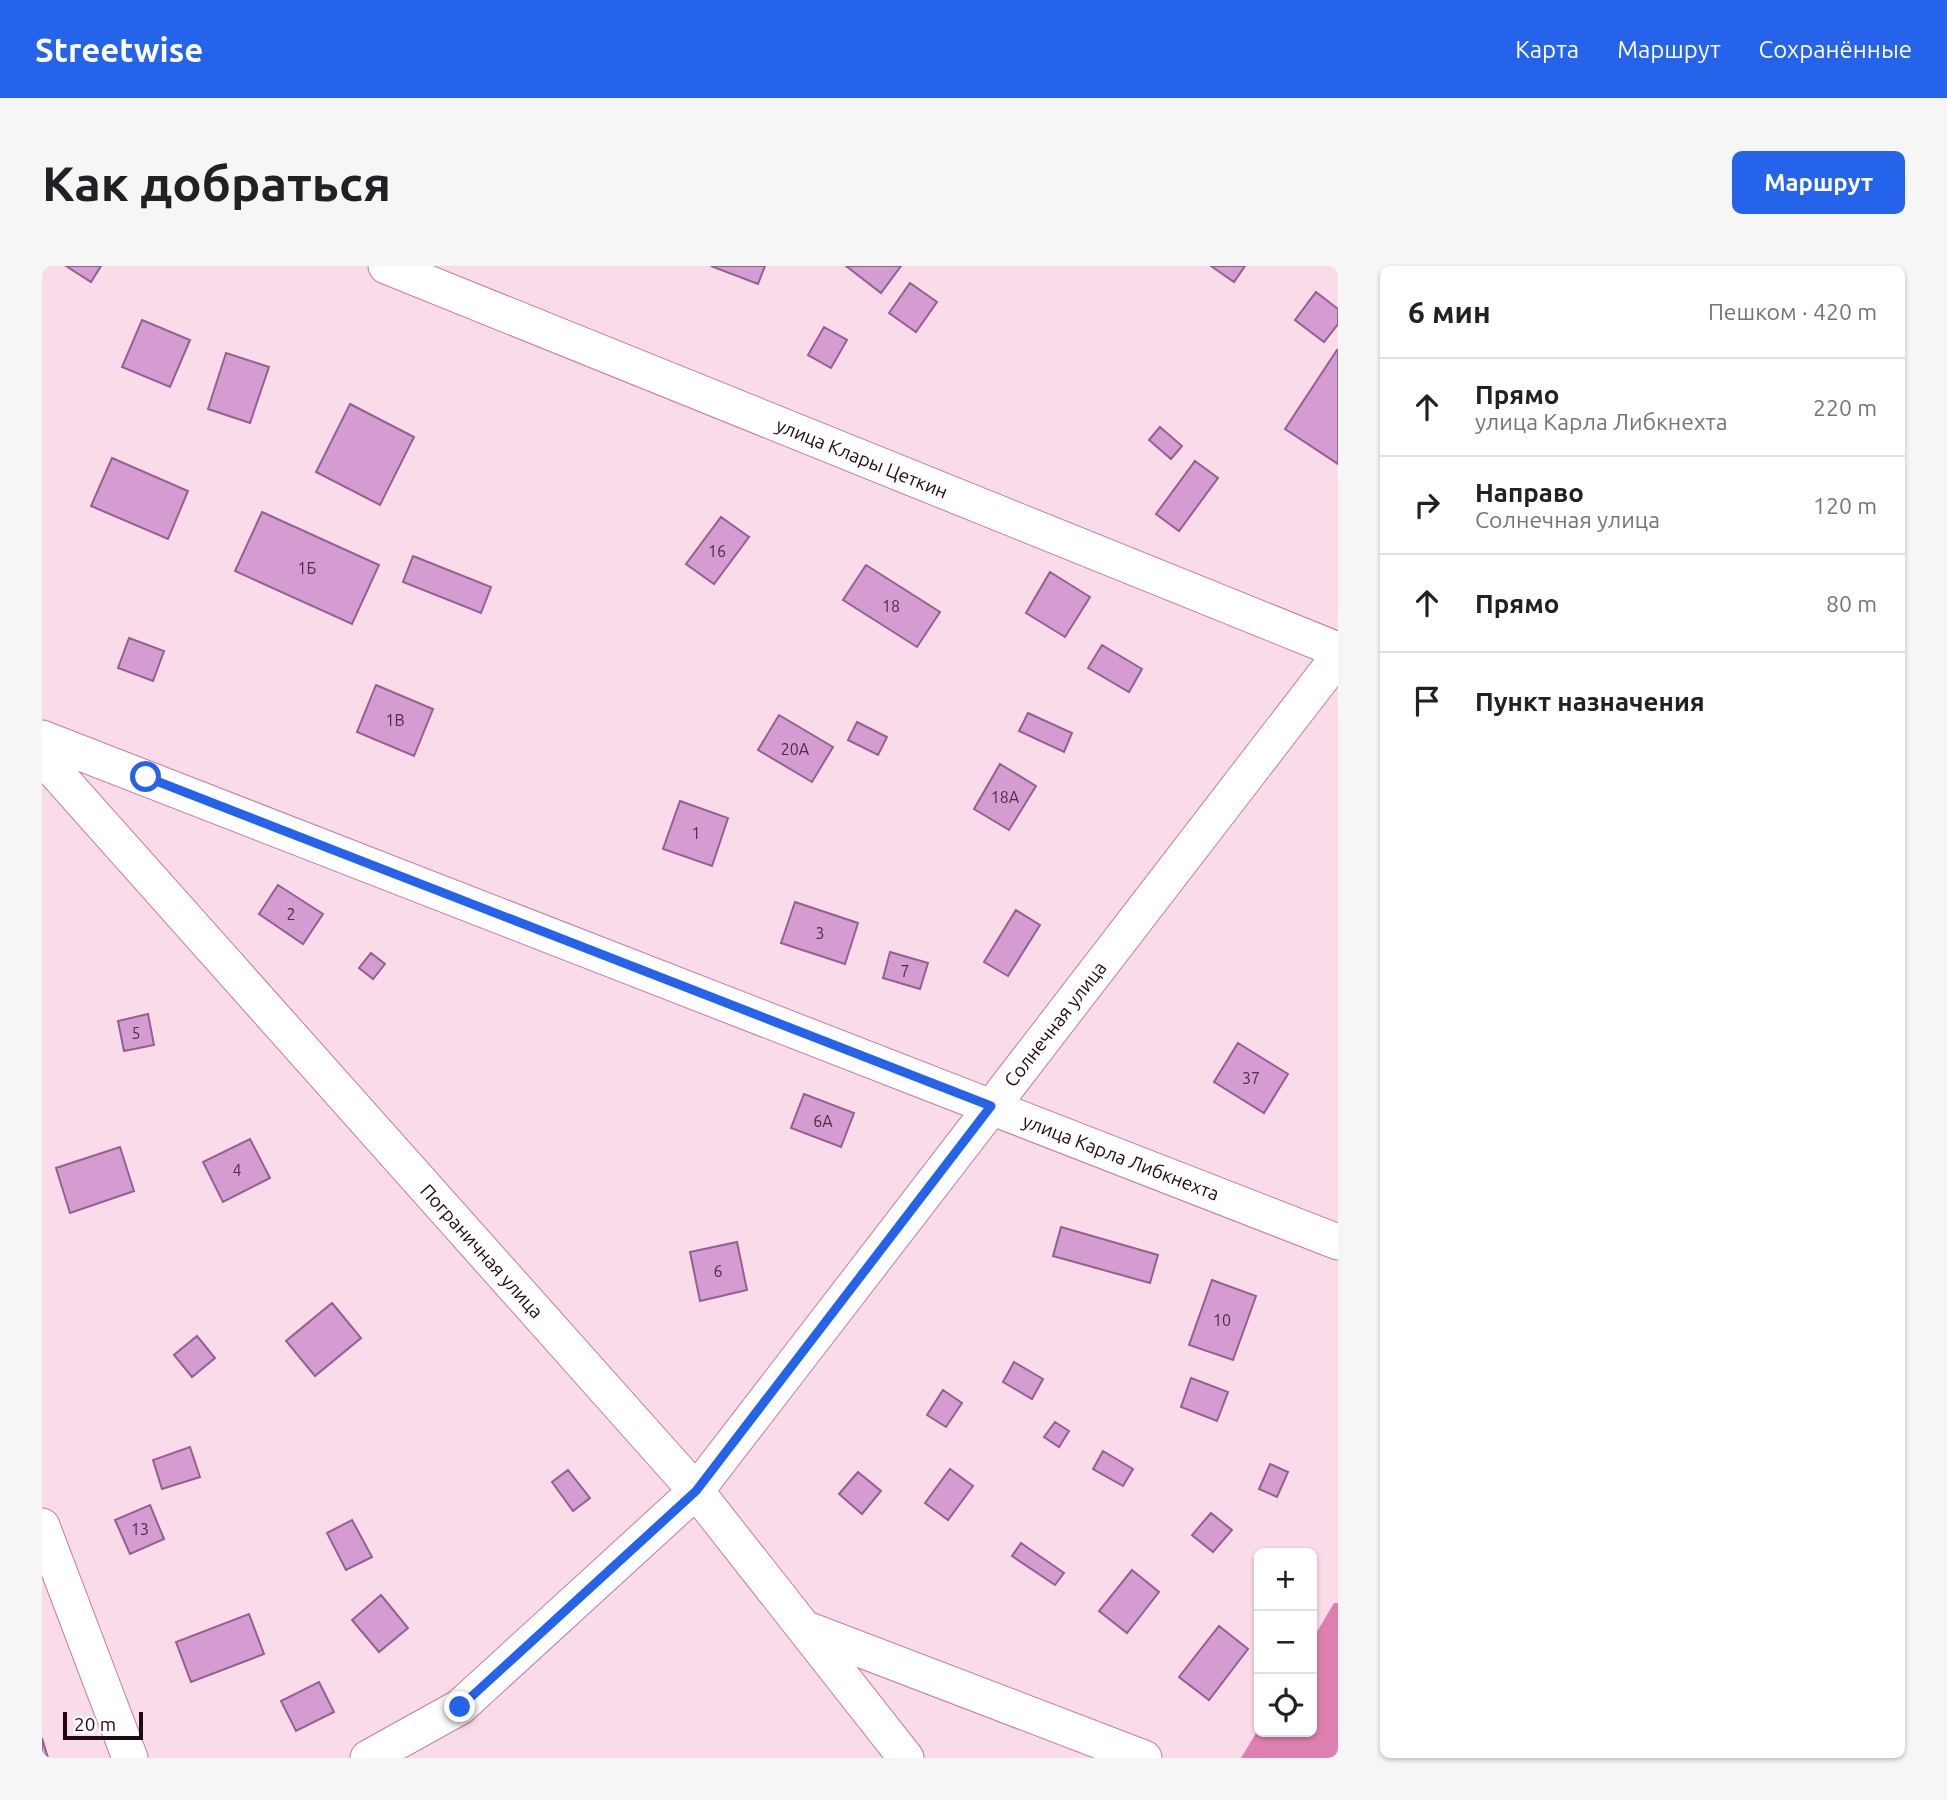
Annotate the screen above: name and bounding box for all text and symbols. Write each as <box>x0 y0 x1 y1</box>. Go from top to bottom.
text: Streetwise <box>35 31 203 68</box>
text: Карта <box>1515 36 1579 63</box>
text: Маршрут <box>1617 36 1721 63</box>
text: Сохранённые <box>1759 36 1912 63</box>
button: Маршрут <box>1732 151 1905 214</box>
text: Как добраться <box>42 155 391 210</box>
text: 6 мин <box>1408 295 1491 329</box>
text: Пешком · 420 m <box>1708 299 1877 324</box>
text: Прямо <box>1475 380 1559 409</box>
icon: ahead <box>1408 388 1446 426</box>
text: 220 m <box>1813 395 1877 420</box>
text: улица Карла Либкнехта <box>1475 409 1728 434</box>
street label: улица Клары Цеткин <box>773 413 951 503</box>
text: Направо <box>1475 478 1584 507</box>
icon: right <box>1408 486 1446 524</box>
text: 120 m <box>1813 493 1877 518</box>
text: Солнечная улица <box>1475 507 1660 532</box>
house number: 16 <box>708 542 726 560</box>
house number: 1Б <box>298 559 317 577</box>
icon: ahead <box>1408 584 1446 622</box>
text: Прямо <box>1475 589 1559 618</box>
text: 80 m <box>1826 591 1877 616</box>
house number: 18 <box>882 597 900 615</box>
icon: arrive <box>1408 682 1446 720</box>
text: Пункт назначения <box>1475 687 1705 716</box>
house number: 1В <box>385 711 405 729</box>
house number: 20А <box>781 740 810 758</box>
route start <box>130 761 161 792</box>
house number: 18А <box>991 788 1020 806</box>
house number: 1 <box>691 824 701 842</box>
house number: 2 <box>286 905 296 923</box>
house number: 3 <box>815 924 825 942</box>
street label: Солнечная улица <box>999 957 1111 1091</box>
house number: 7 <box>900 962 910 980</box>
house number: 5 <box>131 1024 141 1042</box>
house number: 37 <box>1242 1069 1260 1087</box>
street label: улица Карла Либкнехта <box>1020 1109 1222 1205</box>
house number: 6А <box>813 1112 833 1130</box>
house number: 4 <box>232 1161 242 1179</box>
street label: Пограничная улица <box>416 1180 548 1322</box>
house number: 6 <box>713 1262 723 1280</box>
house number: 10 <box>1213 1311 1231 1329</box>
house number: 13 <box>131 1520 149 1538</box>
map controls <box>1254 1548 1317 1737</box>
button: + <box>1254 1548 1317 1611</box>
button: − <box>1254 1611 1317 1674</box>
button: locate <box>1254 1674 1317 1737</box>
route end <box>444 1691 475 1722</box>
scale bar <box>63 1709 144 1741</box>
text: 20 m <box>74 1713 116 1735</box>

